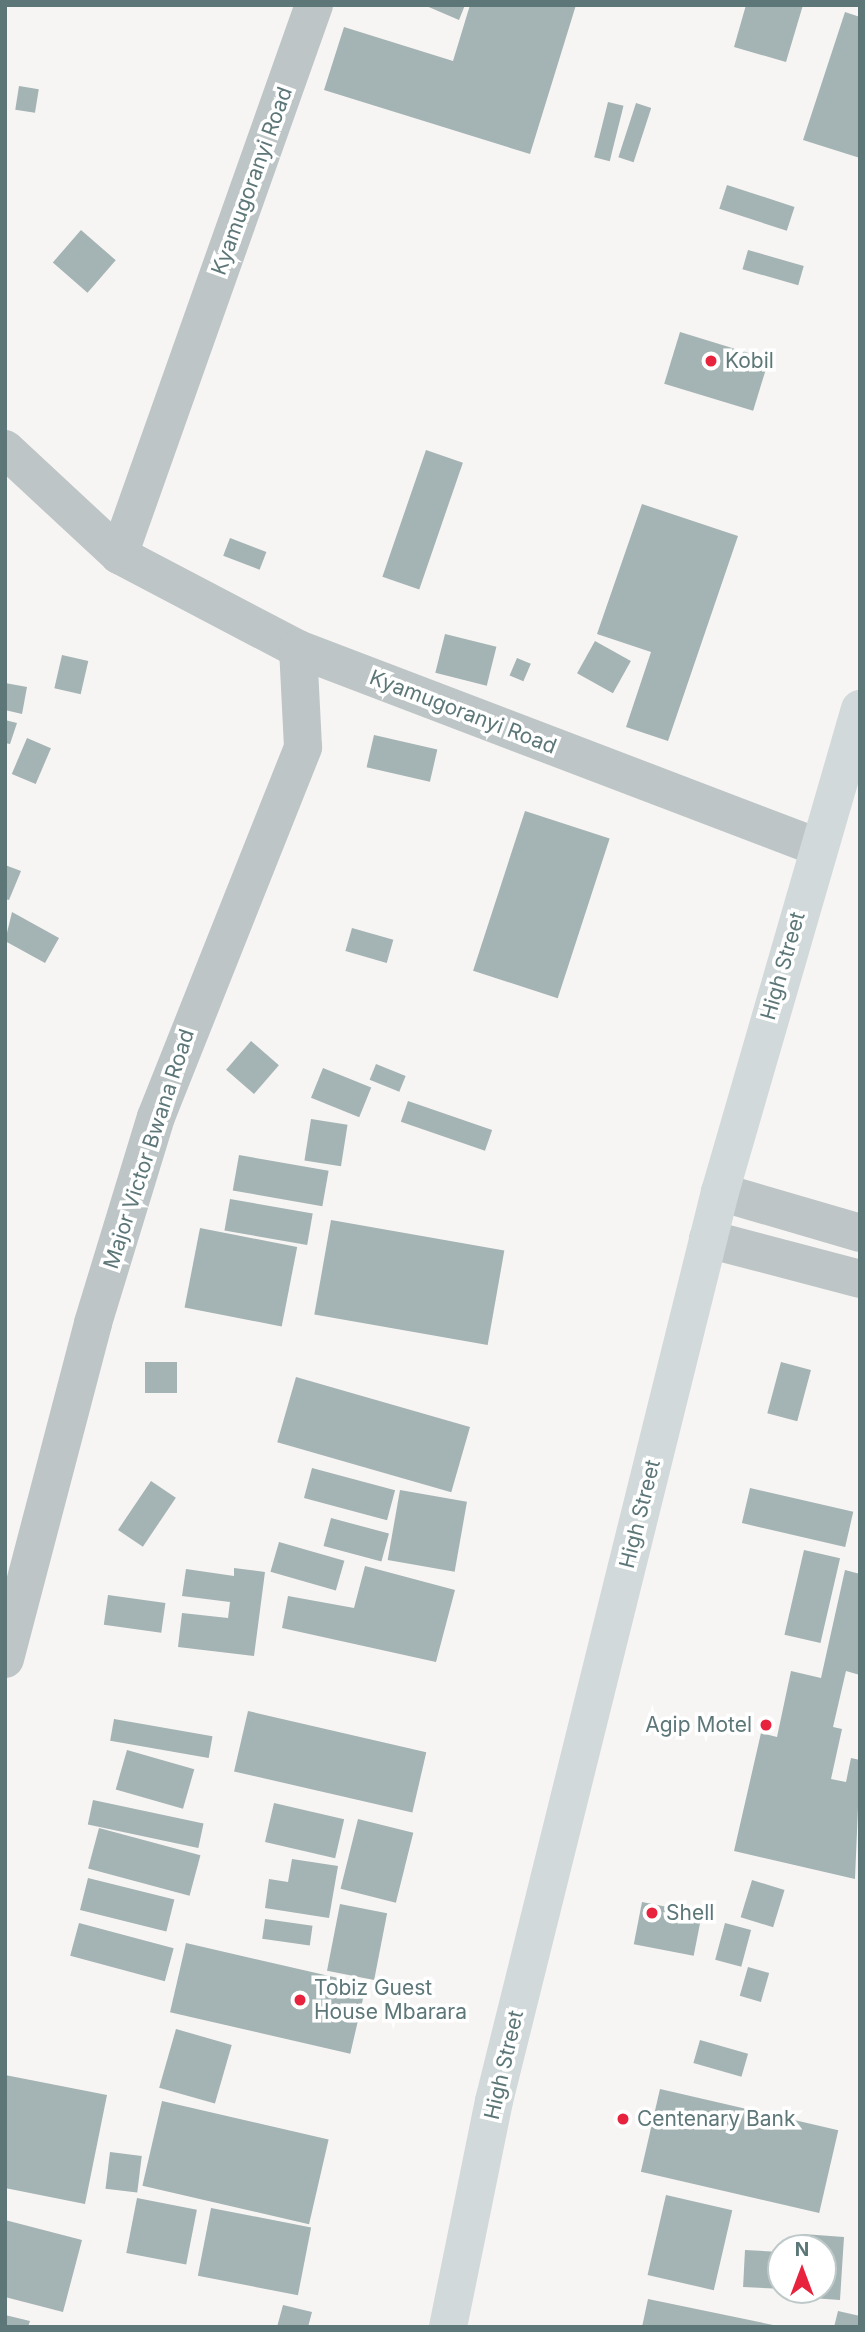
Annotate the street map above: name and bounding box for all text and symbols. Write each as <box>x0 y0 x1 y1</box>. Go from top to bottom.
street label: Kyamugoranyi Road <box>206 84 298 278</box>
place label: Kobil <box>725 348 774 374</box>
marker: Kobil <box>703 353 719 369</box>
street label: Kyamugoranyi Road <box>366 665 560 759</box>
street label: High Street <box>756 909 810 1023</box>
street label: Major Victor Bwana Road <box>98 1026 200 1272</box>
street label: High Street <box>614 1457 666 1571</box>
place label: Agip Motel <box>645 1712 752 1738</box>
marker: Agip Motel <box>758 1717 774 1733</box>
place label: Shell <box>666 1900 714 1926</box>
marker: Shell <box>644 1905 660 1921</box>
place label: Tobiz Guest House Mbarara <box>314 1975 467 2025</box>
marker: Tobiz Guest House Mbarara <box>292 1992 308 2008</box>
street label: High Street <box>479 2008 529 2122</box>
place label: Centenary Bank <box>637 2106 796 2132</box>
marker: Centenary Bank <box>615 2111 631 2127</box>
north arrow <box>767 2234 837 2304</box>
text: N <box>795 2238 809 2261</box>

